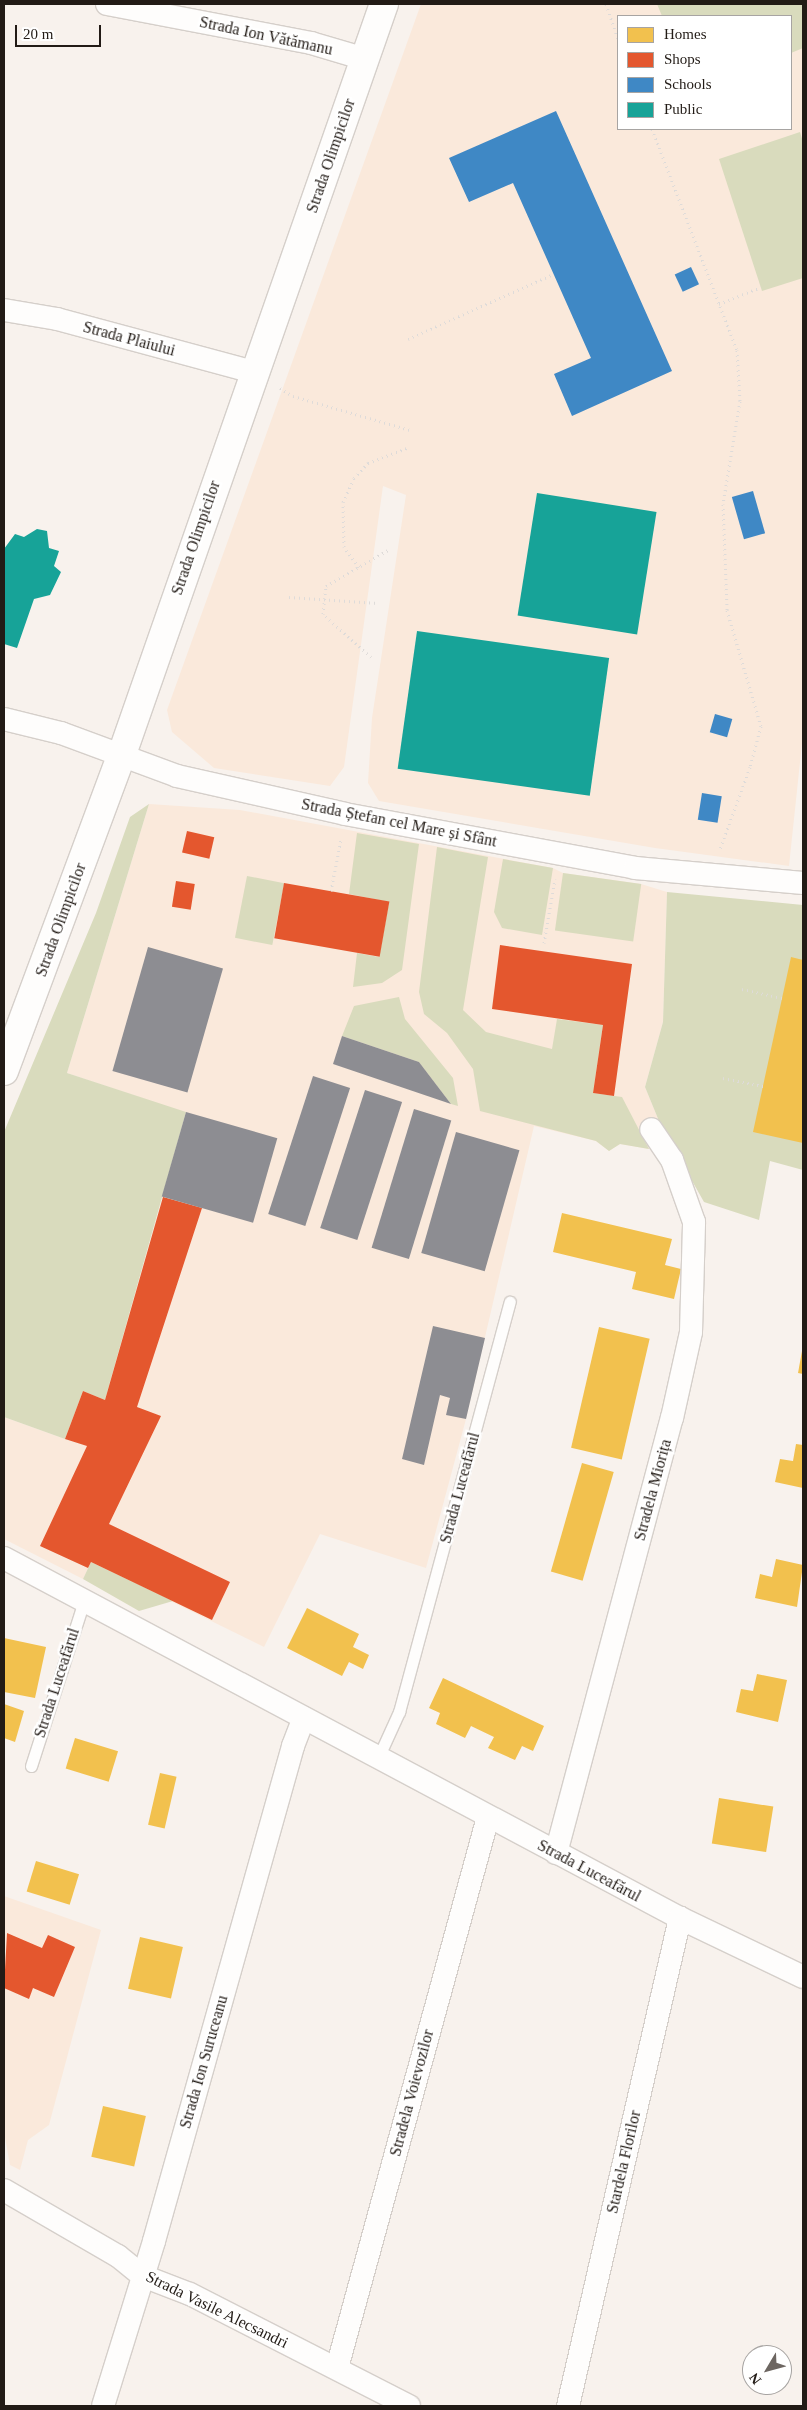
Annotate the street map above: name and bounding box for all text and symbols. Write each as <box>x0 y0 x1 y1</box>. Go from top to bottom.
street label: Strada Ion Vătămanu <box>198 12 334 60</box>
scale bar <box>18 15 104 47</box>
legend <box>617 15 792 130</box>
text: 20 m <box>23 26 53 42</box>
text: Homes <box>664 26 707 42</box>
text: Shops <box>664 51 701 67</box>
text: Schools <box>664 76 712 92</box>
street label: Strada Olimpicilor <box>302 96 360 216</box>
text: Public <box>664 101 702 117</box>
street label: Strada Plaiului <box>81 317 177 361</box>
street label: Strada Olimpicilor <box>167 478 225 598</box>
street label: Strada Ștefan cel Mare și Sfânt <box>300 795 498 851</box>
street label: Strada Olimpicilor <box>32 861 90 979</box>
street label: Strada Luceafărul <box>436 1430 484 1546</box>
street label: Stradela Miorița <box>630 1437 676 1543</box>
street label: Strada Luceafărul <box>30 1626 84 1740</box>
street label: Strada Luceafărul <box>534 1836 644 1906</box>
street label: Strada Ion Suruceanu <box>176 1993 232 2131</box>
street label: Stradela Voievozilor <box>386 2027 438 2159</box>
street label: Stardela Florilor <box>603 2109 645 2215</box>
street label: Strada Vasile Alecsandri <box>142 2267 292 2353</box>
north arrow <box>742 2345 792 2395</box>
text: N <box>746 2370 764 2387</box>

